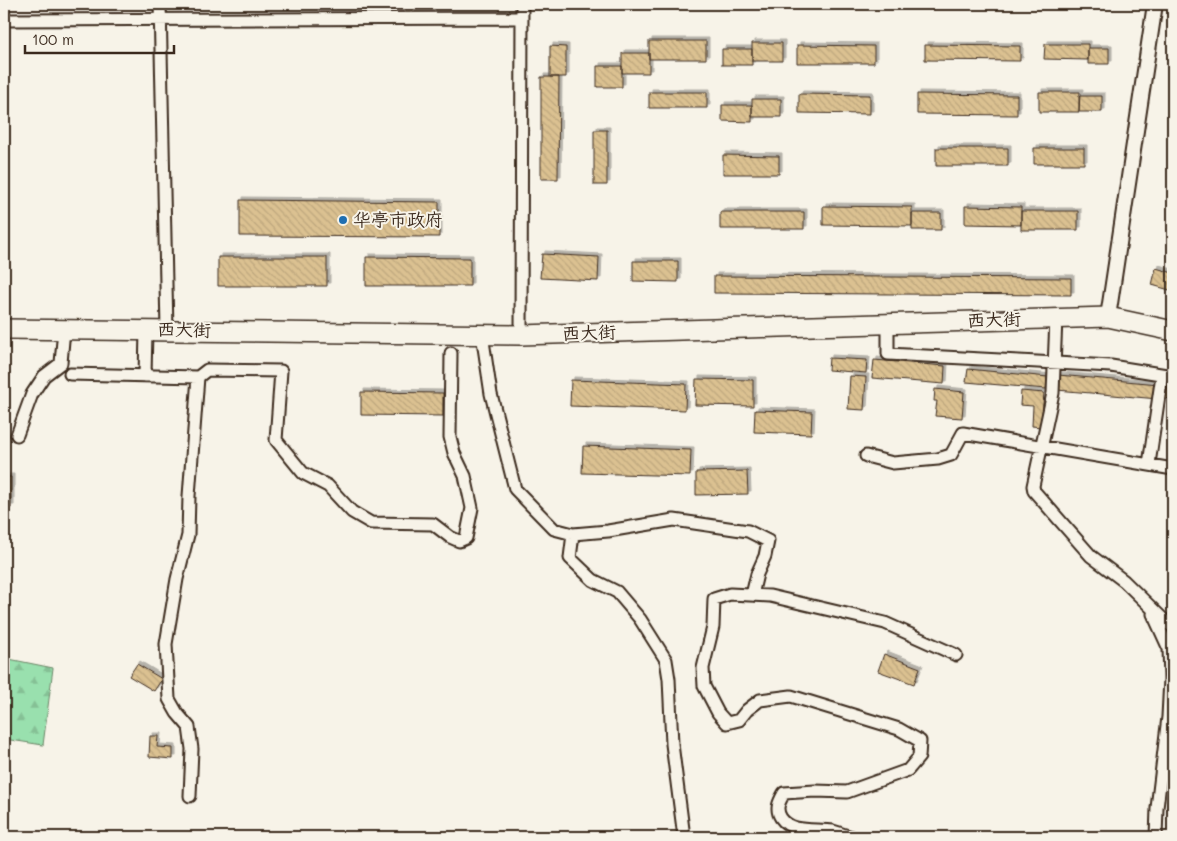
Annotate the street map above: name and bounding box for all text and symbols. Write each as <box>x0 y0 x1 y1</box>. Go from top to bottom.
scale bar <box>25 22 174 54</box>
text: 100 m <box>32 29 74 49</box>
place label: 华亭市政府 <box>353 207 443 231</box>
marker: 华亭市政府 <box>337 214 349 226</box>
street label: 西大街 <box>967 306 1021 332</box>
street label: 西大街 <box>157 317 211 341</box>
street label: 西大街 <box>562 319 616 345</box>

